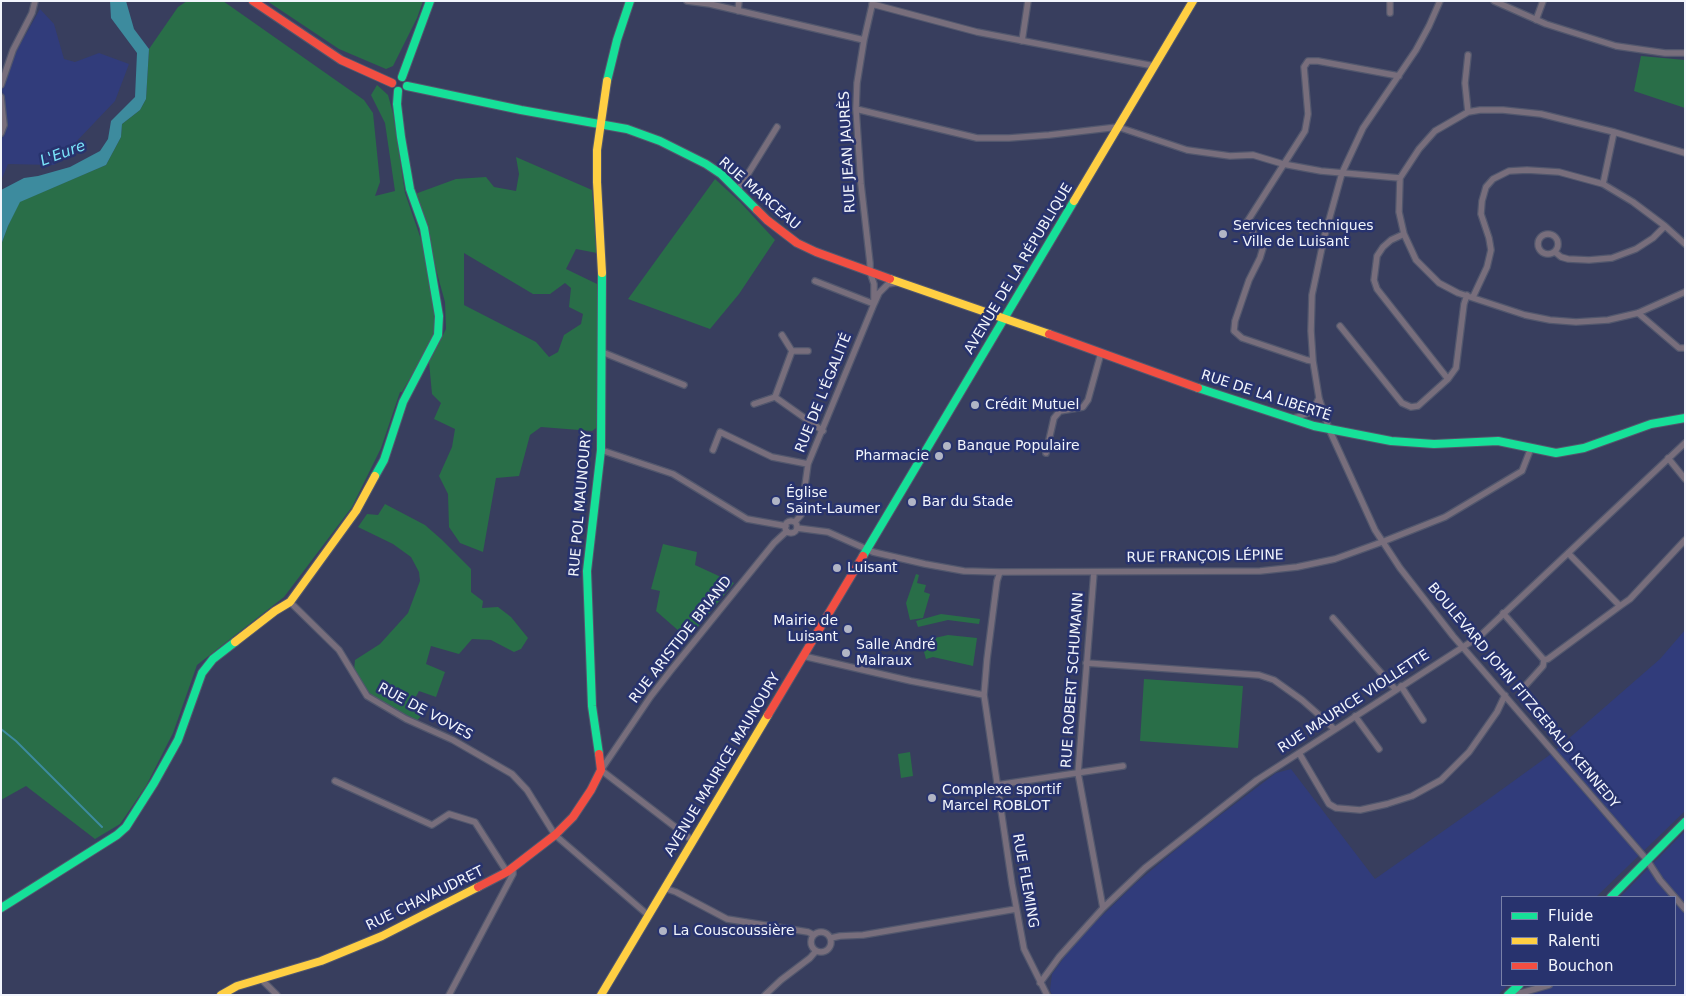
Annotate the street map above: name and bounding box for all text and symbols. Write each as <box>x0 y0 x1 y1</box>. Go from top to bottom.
street label: RUE JEAN JAURÈS <box>836 91 860 213</box>
water label: L'Eure <box>38 137 88 171</box>
street label: RUE MARCEAU <box>715 154 803 234</box>
street label: AVENUE DE LA RÉPUBLIQUE <box>961 181 1077 357</box>
place label: Services techniques - Ville de Luisant <box>1233 218 1374 250</box>
marker: Services techniques - Ville de Luisant <box>1217 228 1229 240</box>
street label: RUE DE L'ÉGALITÉ <box>792 331 856 455</box>
street label: RUE DE LA LIBERTÉ <box>1199 367 1333 425</box>
place label: Crédit Mutuel <box>985 397 1079 413</box>
marker: Crédit Mutuel <box>969 399 981 411</box>
street label: RUE POL MAUNOURY <box>566 431 596 577</box>
place label: Banque Populaire <box>957 438 1080 454</box>
marker: Banque Populaire <box>941 440 953 452</box>
place label: Pharmacie <box>855 448 929 464</box>
marker: Pharmacie <box>933 450 945 462</box>
place label: Église Saint-Laumer <box>786 485 880 518</box>
place label: Bar du Stade <box>922 494 1013 510</box>
marker: Église Saint-Laumer <box>770 495 782 507</box>
marker: Bar du Stade <box>906 496 918 508</box>
street label: RUE FRANÇOIS LÉPINE <box>1126 547 1284 567</box>
place label: Luisant <box>847 560 898 576</box>
marker: Luisant <box>831 562 843 574</box>
street label: RUE ARISTIDE BRIAND <box>626 573 736 707</box>
street label: BOULEVARD JOHN FITZGERALD KENNEDY <box>1424 580 1622 812</box>
street label: RUE ROBERT SCHUMANN <box>1058 592 1088 768</box>
place label: Mairie de Luisant <box>773 613 838 646</box>
marker: Mairie de Luisant <box>842 623 854 635</box>
place label: Salle André Malraux <box>856 637 936 670</box>
marker: Salle André Malraux <box>840 647 852 659</box>
street label: RUE MAURICE VIOLLETTE <box>1275 647 1433 757</box>
street label: AVENUE MAURICE MAUNOURY <box>661 670 785 860</box>
street label: RUE DE VOVES <box>375 680 475 744</box>
place label: Complexe sportif Marcel ROBLOT <box>942 782 1061 814</box>
marker: Complexe sportif Marcel ROBLOT <box>926 792 938 804</box>
street label: RUE FLEMING <box>1008 833 1042 929</box>
street label: RUE CHAVAUDRET <box>363 863 487 935</box>
legend <box>1501 896 1676 986</box>
text: Fluide <box>1548 907 1593 925</box>
place label: La Couscoussière <box>673 923 795 939</box>
marker: La Couscoussière <box>657 925 669 937</box>
text: Ralenti <box>1548 932 1600 950</box>
text: Bouchon <box>1548 957 1613 975</box>

